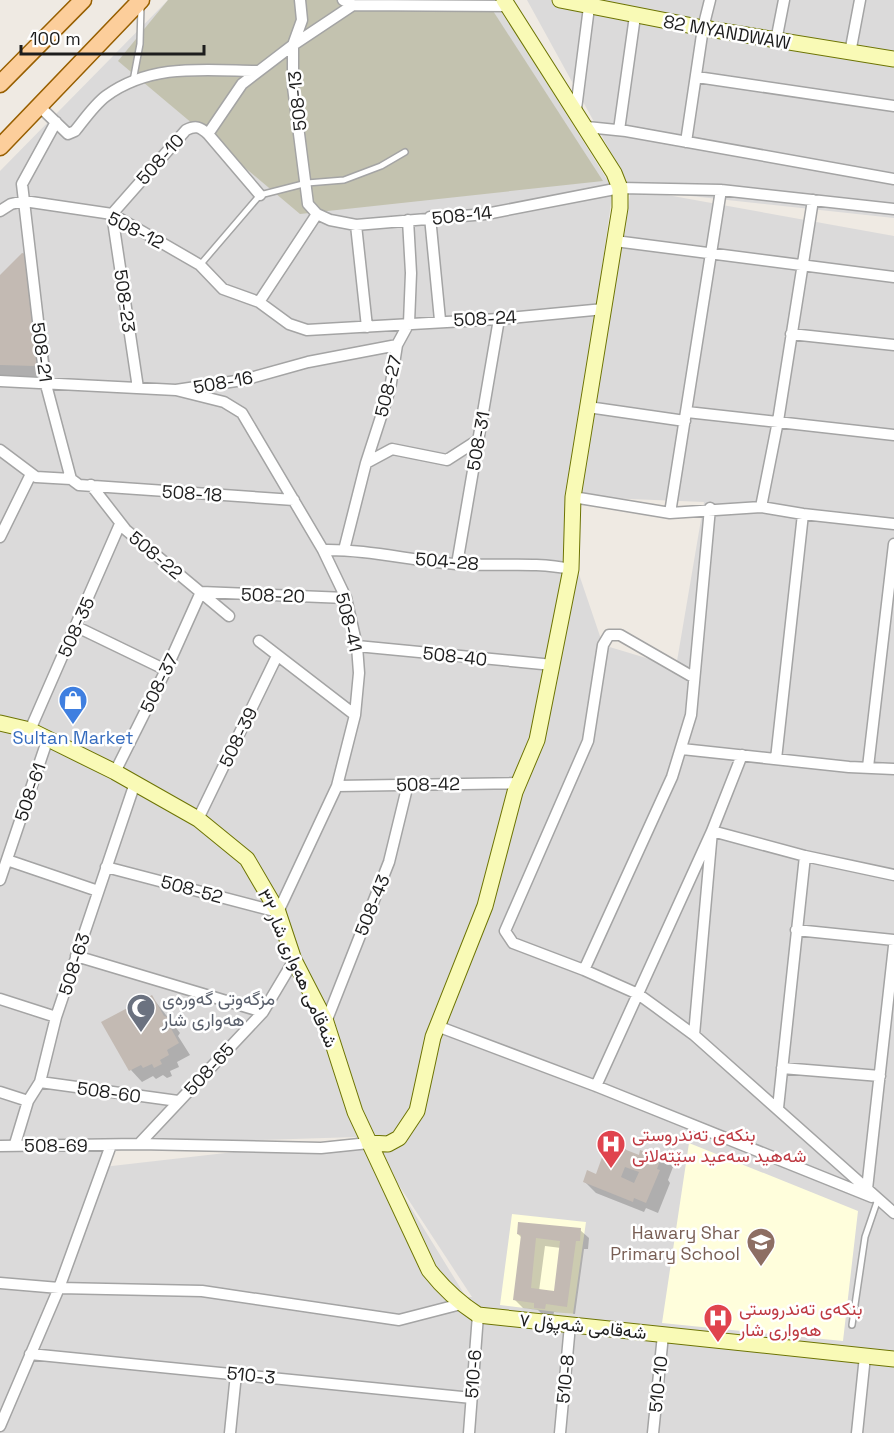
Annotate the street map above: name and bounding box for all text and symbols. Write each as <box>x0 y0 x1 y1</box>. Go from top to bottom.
street label: 82 MYANDWAW <box>662 9 793 55</box>
scale bar <box>21 18 204 56</box>
text: 100 m <box>30 27 81 50</box>
street label: 508-13 <box>282 70 312 132</box>
street label: 508-10 <box>131 129 189 189</box>
street label: 508-14 <box>431 200 493 230</box>
street label: 508-12 <box>104 206 168 254</box>
street label: 508-23 <box>109 268 141 334</box>
street label: 508-24 <box>453 305 517 331</box>
street label: 508-21 <box>26 321 58 383</box>
street label: 508-27 <box>369 353 407 419</box>
street label: 508-16 <box>191 365 255 399</box>
street label: 508-31 <box>461 410 495 472</box>
street label: 508-18 <box>161 479 223 507</box>
street label: 508-22 <box>124 526 188 584</box>
street label: 504-28 <box>414 547 480 575</box>
street label: 508-20 <box>241 582 305 608</box>
street label: 508-41 <box>331 590 367 654</box>
street label: 508-35 <box>53 593 99 661</box>
street label: 508-40 <box>422 641 488 671</box>
street label: 508-37 <box>135 650 183 716</box>
shop icon: Sultan Market <box>57 684 89 726</box>
street label: 508-39 <box>214 703 262 771</box>
place label: Sultan Market <box>12 726 134 749</box>
street label: 508-61 <box>9 760 51 824</box>
street label: 508-42 <box>396 772 460 796</box>
street label: 508-52 <box>158 870 226 908</box>
street label: 508-43 <box>349 871 395 939</box>
street label: شەقامی هەواری شار ٣٢ <box>253 885 343 1051</box>
street label: 508-63 <box>53 930 95 998</box>
place label: مزگەوتی گەورەی هەواری شار <box>161 987 275 1031</box>
mosque icon: مزگەوتی گەورەی هەواری شار <box>125 992 157 1034</box>
street label: 508-65 <box>179 1038 239 1100</box>
street label: 508-60 <box>76 1076 142 1108</box>
place label: بنکەی تەندروستی شەهید سەعید سێتەلانی <box>632 1123 806 1167</box>
hospital icon: بنکەی تەندروستی شەهید سەعید سێتەلانی <box>595 1128 627 1170</box>
street label: 508-69 <box>24 1134 88 1157</box>
place label: Hawary Shar Primary School <box>610 1221 740 1265</box>
school or university icon: Hawary Shar Primary School <box>745 1226 777 1268</box>
place label: بنکەی تەندروستی هەواری شار <box>738 1297 862 1341</box>
hospital icon: بنکەی تەندروستی هەواری شار <box>702 1302 734 1344</box>
street label: شەقامی شەپۆل ٧ <box>518 1308 648 1345</box>
street label: 510-6 <box>460 1349 486 1399</box>
street label: 510-8 <box>551 1353 579 1405</box>
street label: 510-10 <box>644 1355 672 1413</box>
street label: 510-3 <box>226 1361 276 1389</box>

